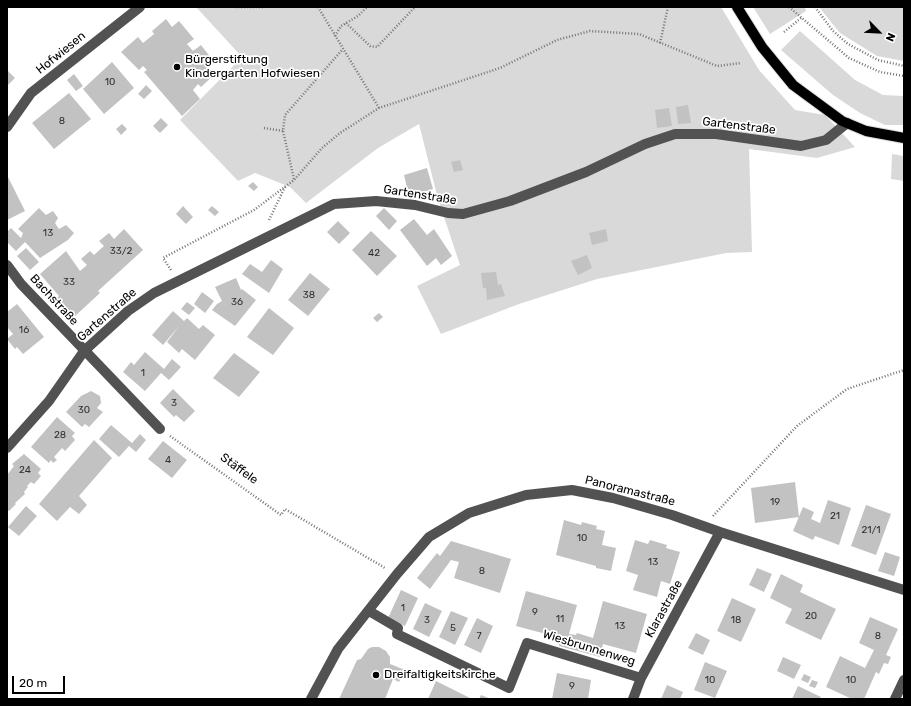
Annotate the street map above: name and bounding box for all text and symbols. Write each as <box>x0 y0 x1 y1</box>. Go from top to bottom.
north arrow <box>859 12 899 52</box>
street label: Hofwiesen <box>33 29 89 77</box>
text: N <box>883 31 898 43</box>
place label: Bürgerstiftung Kindergarten Hofwiesen <box>185 53 320 81</box>
marker: Bürgerstiftung Kindergarten Hofwiesen <box>172 62 182 72</box>
house number: 10 <box>105 76 115 88</box>
street label: Gartenstraße <box>702 114 776 138</box>
house number: 8 <box>59 115 65 127</box>
street label: Gartenstraße <box>382 182 458 208</box>
house number: 13 <box>43 227 53 239</box>
house number: 33/2 <box>110 245 132 257</box>
house number: 42 <box>368 247 380 259</box>
street label: Bachstraße <box>27 272 81 328</box>
house number: 33 <box>63 276 75 288</box>
street label: Gartenstraße <box>74 285 140 345</box>
house number: 38 <box>303 289 315 301</box>
house number: 36 <box>231 296 243 308</box>
house number: 16 <box>19 324 29 336</box>
house number: 1 <box>141 367 145 379</box>
house number: 3 <box>171 397 177 409</box>
house number: 30 <box>78 404 90 416</box>
house number: 28 <box>54 429 66 441</box>
street label: Stäffele <box>217 450 261 488</box>
house number: 4 <box>165 454 171 466</box>
house number: 24 <box>19 464 31 476</box>
street label: Panoramastraße <box>583 473 677 509</box>
house number: 19 <box>770 496 780 508</box>
house number: 21 <box>830 510 840 522</box>
house number: 21/1 <box>861 524 881 536</box>
house number: 10 <box>577 532 587 544</box>
house number: 13 <box>648 556 658 568</box>
house number: 8 <box>479 565 485 577</box>
street label: Klarastraße <box>642 578 686 640</box>
house number: 1 <box>401 602 405 614</box>
house number: 9 <box>532 606 538 618</box>
house number: 20 <box>805 610 817 622</box>
house number: 11 <box>556 613 564 625</box>
house number: 3 <box>424 614 430 626</box>
house number: 18 <box>731 614 741 626</box>
house number: 13 <box>615 620 625 632</box>
house number: 5 <box>450 622 456 634</box>
street label: Wiesbrunnenweg <box>541 627 637 669</box>
house number: 7 <box>476 630 482 642</box>
house number: 8 <box>875 630 881 642</box>
scale bar <box>14 668 67 694</box>
place label: Dreifaltigkeitskirche <box>384 668 496 682</box>
marker: Dreifaltigkeitskirche <box>371 670 381 680</box>
house number: 10 <box>705 674 715 686</box>
house number: 10 <box>846 674 856 686</box>
text: 20 m <box>19 676 47 690</box>
house number: 9 <box>569 680 575 692</box>

